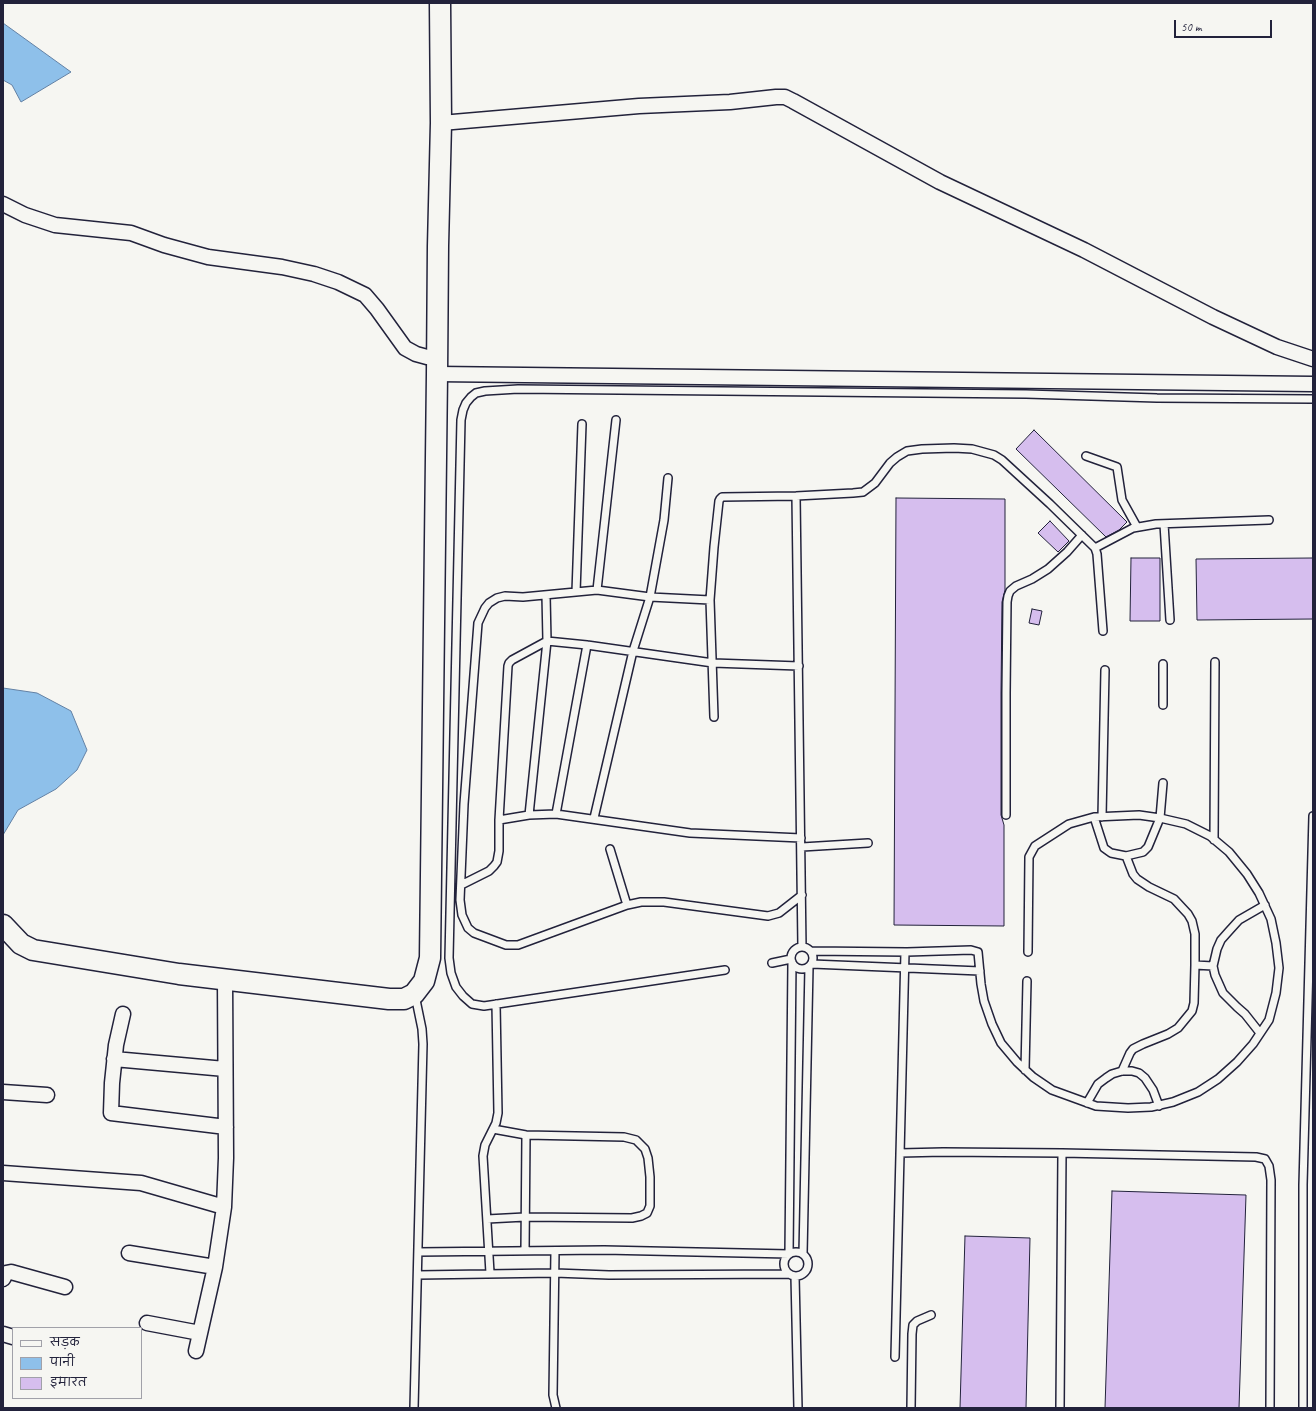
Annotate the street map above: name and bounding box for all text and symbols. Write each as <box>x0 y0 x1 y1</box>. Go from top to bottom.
scale bar <box>1176 12 1274 38</box>
text: 50 m <box>1181 19 1201 35</box>
legend <box>12 1327 142 1399</box>
text: सड़क <box>50 1334 80 1350</box>
text: पानी <box>50 1354 75 1370</box>
text: इमारत <box>50 1374 87 1390</box>

